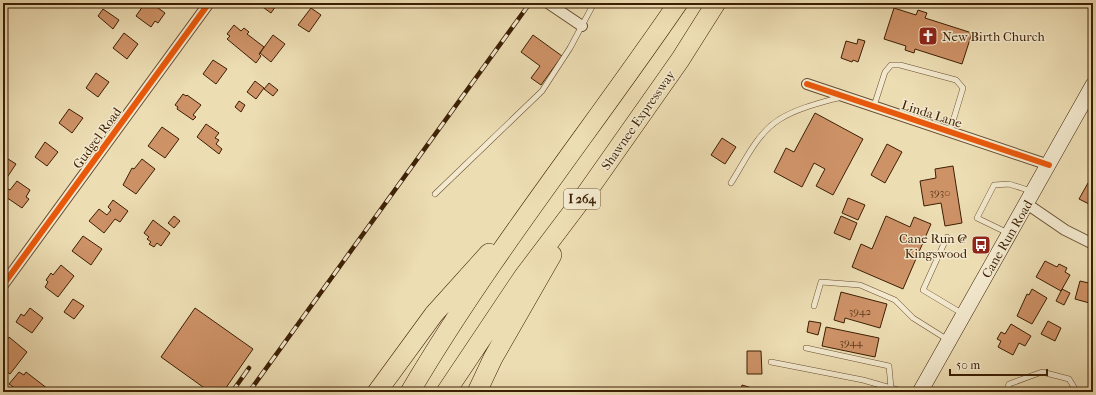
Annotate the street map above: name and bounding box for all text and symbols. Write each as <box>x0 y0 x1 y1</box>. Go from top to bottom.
church icon: New Birth Church <box>917 25 939 47</box>
place label: New Birth Church <box>942 29 1045 44</box>
street label: Shawnee Expressway <box>598 66 679 173</box>
street label: Linda Lane <box>900 97 965 131</box>
street label: Gudgel Road <box>70 104 125 172</box>
house number: 3930 <box>930 186 950 199</box>
road number: I 264 <box>564 189 600 209</box>
street label: Cane Run Road <box>979 197 1036 281</box>
place label: Cane Run @ Kingswood <box>899 231 968 261</box>
bus stop icon: Cane Run @ Kingswood <box>970 234 992 256</box>
house number: 3942 <box>849 305 872 318</box>
house number: 3944 <box>839 336 863 349</box>
scale bar <box>950 351 1047 377</box>
text: 50 m <box>956 358 980 372</box>

